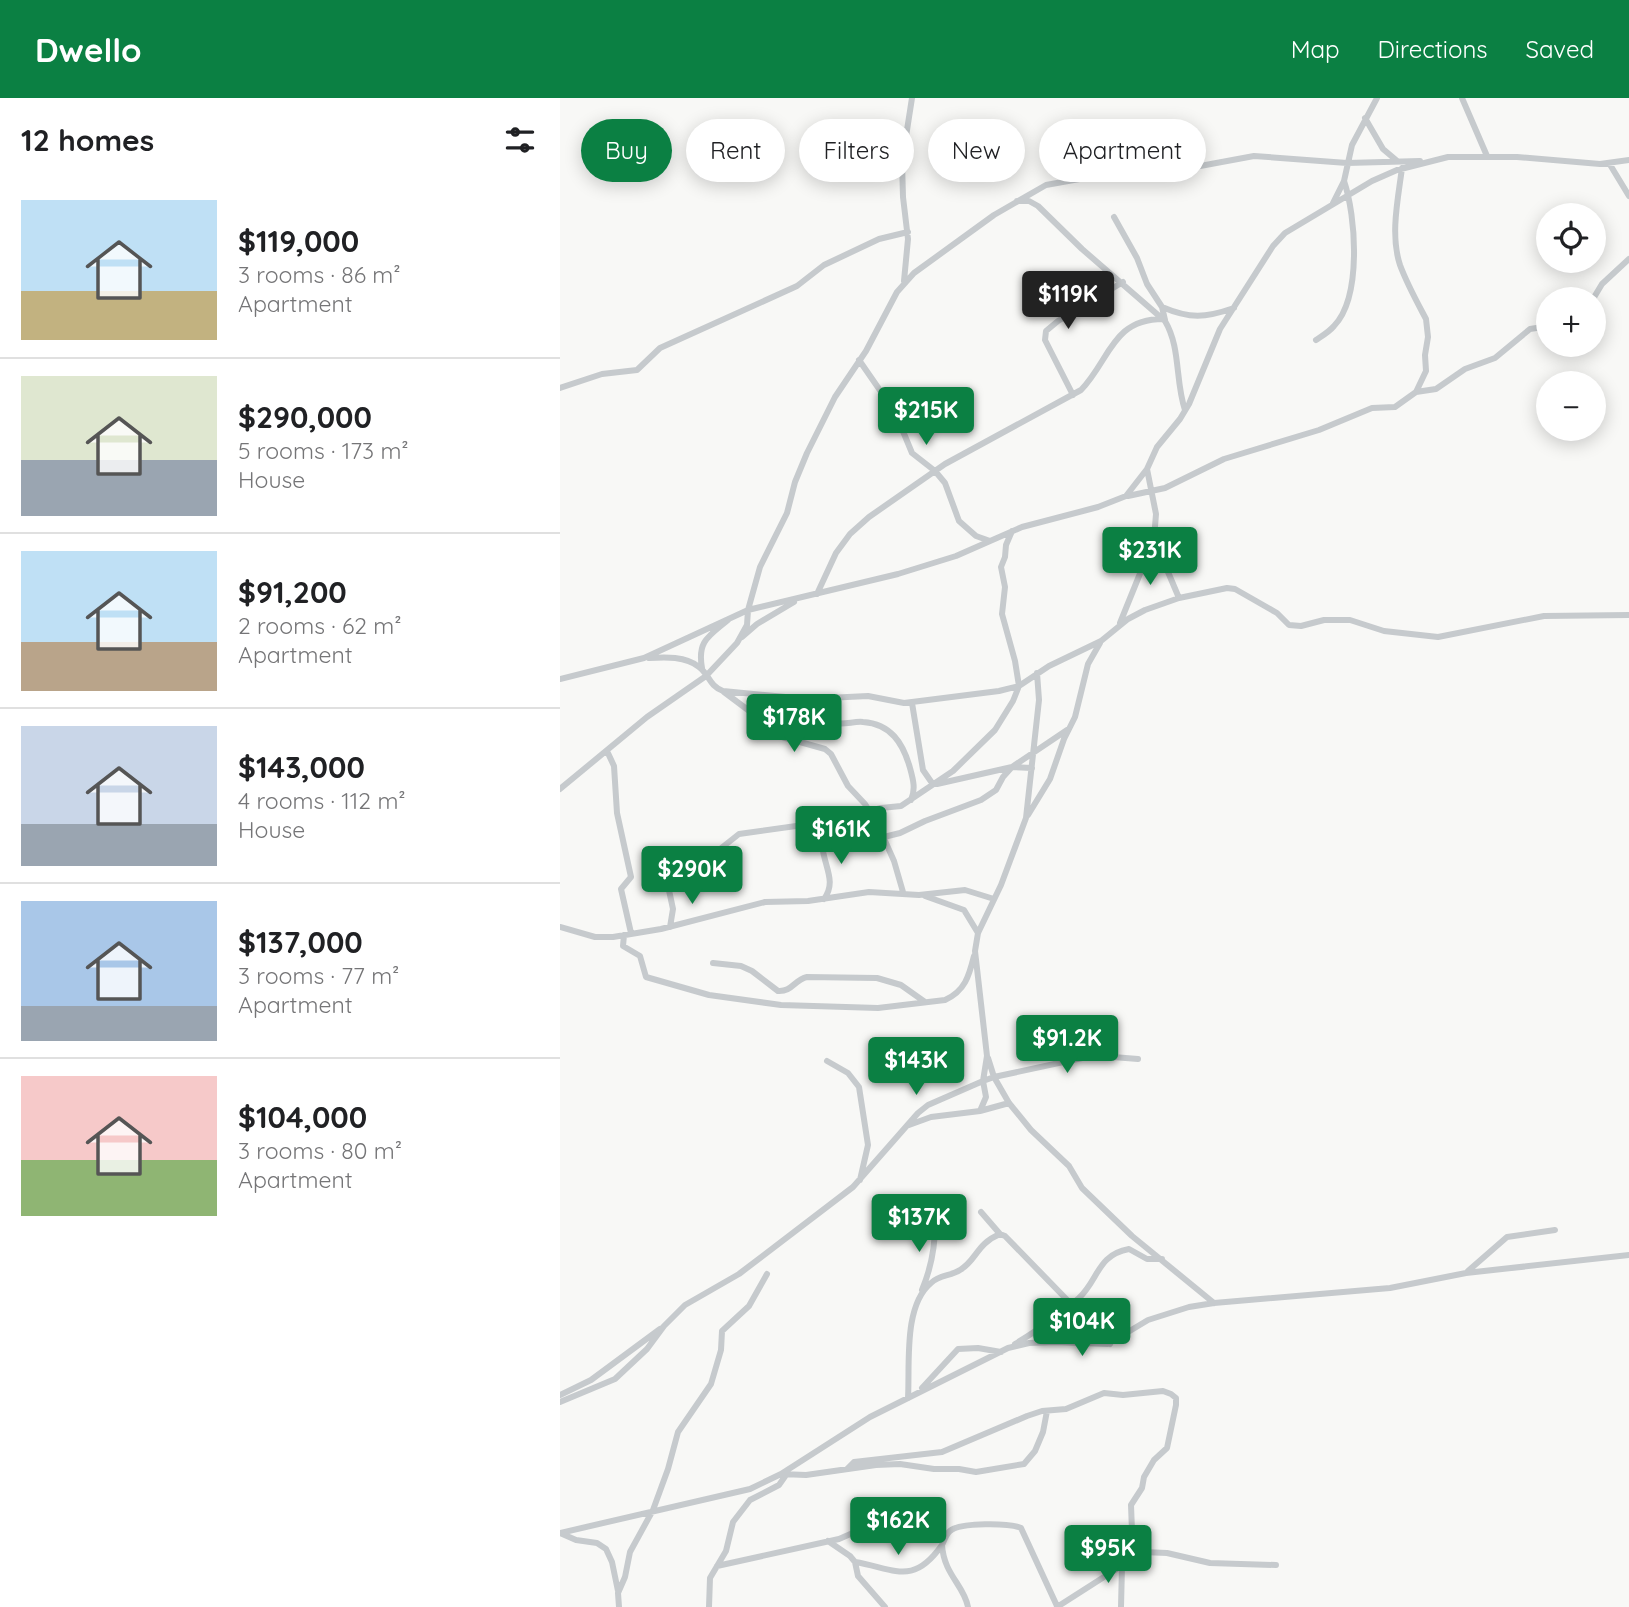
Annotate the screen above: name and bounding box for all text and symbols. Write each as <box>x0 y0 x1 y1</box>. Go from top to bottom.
text: Dwello <box>35 29 142 70</box>
text: Map <box>1291 34 1340 64</box>
text: Directions <box>1378 34 1488 64</box>
text: Saved <box>1526 34 1594 64</box>
chip: Buy <box>581 119 672 182</box>
chip: Rent <box>686 119 785 182</box>
chip: Filters <box>799 119 914 182</box>
chip: New <box>928 119 1025 182</box>
chip: Apartment <box>1039 119 1206 182</box>
text: 12 homes <box>21 121 154 159</box>
icon: filters <box>501 121 539 159</box>
map controls <box>1536 203 1606 441</box>
button: locate <box>1536 203 1606 273</box>
text: $119,000 <box>238 222 359 260</box>
icon: home <box>77 228 161 312</box>
text: 3 rooms · 86 m² <box>238 260 401 289</box>
pin: $119K <box>1019 272 1117 331</box>
text: $119K <box>1038 279 1098 308</box>
button: + <box>1536 287 1606 357</box>
text: Apartment <box>238 289 352 318</box>
button: − <box>1536 371 1606 441</box>
pin: $215K <box>877 388 975 447</box>
text: $215K <box>894 395 958 424</box>
text: $290,000 <box>238 398 372 436</box>
icon: home <box>77 404 161 488</box>
text: 5 rooms · 173 m² <box>238 436 409 465</box>
text: House <box>238 465 305 494</box>
pin: $231K <box>1101 528 1199 587</box>
text: $231K <box>1118 535 1182 564</box>
text: $91,200 <box>238 573 347 611</box>
icon: home <box>77 579 161 663</box>
text: 2 rooms · 62 m² <box>238 611 402 640</box>
text: Apartment <box>238 640 352 669</box>
pin: $178K <box>745 694 843 754</box>
text: $178K <box>763 702 825 731</box>
text: $143,000 <box>238 748 365 786</box>
icon: home <box>77 754 161 838</box>
text: 4 rooms · 112 m² <box>238 786 406 815</box>
pin: $161K <box>792 806 890 866</box>
text: $161K <box>812 814 870 843</box>
text: House <box>238 815 305 844</box>
pin: $290K <box>643 846 741 906</box>
text: $290K <box>657 854 727 883</box>
text: $137,000 <box>238 923 363 961</box>
icon: home <box>77 929 161 1013</box>
text: 3 rooms · 77 m² <box>238 961 399 990</box>
text: Apartment <box>238 990 352 1019</box>
pin: $91.2K <box>1010 1016 1124 1075</box>
text: $91.2K <box>1032 1023 1102 1052</box>
pin: $143K <box>867 1038 965 1097</box>
text: $143K <box>884 1045 948 1074</box>
text: $104,000 <box>238 1098 367 1136</box>
icon: home <box>77 1104 161 1188</box>
text: 3 rooms · 80 m² <box>238 1136 402 1165</box>
text: Apartment <box>238 1165 352 1194</box>
pin: $137K <box>870 1194 968 1254</box>
text: $137K <box>888 1202 950 1231</box>
pin: $104K <box>1033 1298 1131 1358</box>
text: $104K <box>1049 1306 1115 1335</box>
pin: $162K <box>849 1498 947 1557</box>
text: $162K <box>866 1505 930 1534</box>
pin: $95K <box>1067 1526 1149 1585</box>
text: $95K <box>1080 1533 1136 1562</box>

